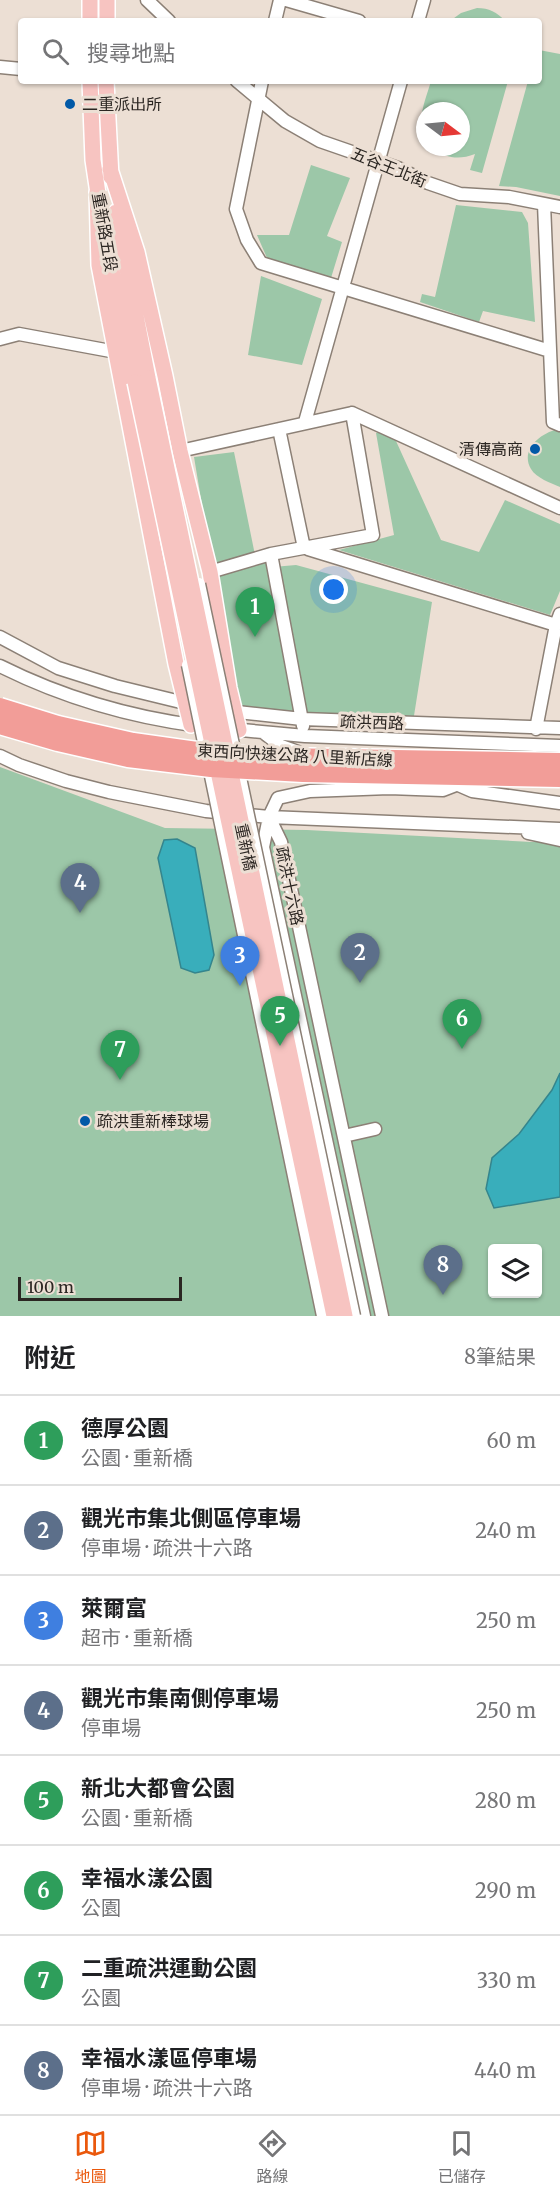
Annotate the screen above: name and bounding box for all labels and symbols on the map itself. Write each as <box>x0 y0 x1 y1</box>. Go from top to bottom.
place label: 二重派出所 <box>82 94 162 114</box>
marker: 二重派出所 <box>63 97 77 111</box>
north arrow <box>416 102 470 156</box>
street label: 五谷王北街 <box>348 143 430 191</box>
street label: 重新路五段 <box>88 191 122 273</box>
place label: 清傳高商 <box>459 439 523 459</box>
marker: 清傳高商 <box>528 442 542 456</box>
your location <box>319 575 348 604</box>
pin: 1 <box>236 588 274 637</box>
street label: 疏洪西路 <box>340 711 404 733</box>
street label: 東西向快速公路 八里新店線 <box>197 740 393 770</box>
street label: 重新橋 <box>231 821 261 873</box>
street label: 疏洪十六路 <box>272 845 308 927</box>
pin: 4 <box>60 864 100 913</box>
pin: 2 <box>340 934 380 983</box>
pin: 3 <box>220 936 260 986</box>
pin: 5 <box>260 996 300 1046</box>
pin: 6 <box>442 1000 482 1049</box>
pin: 7 <box>100 1030 140 1080</box>
place label: 疏洪重新棒球場 <box>97 1111 209 1131</box>
marker: 疏洪重新棒球場 <box>78 1114 92 1128</box>
pin: 8 <box>424 1246 462 1295</box>
scale bar <box>18 1274 182 1302</box>

